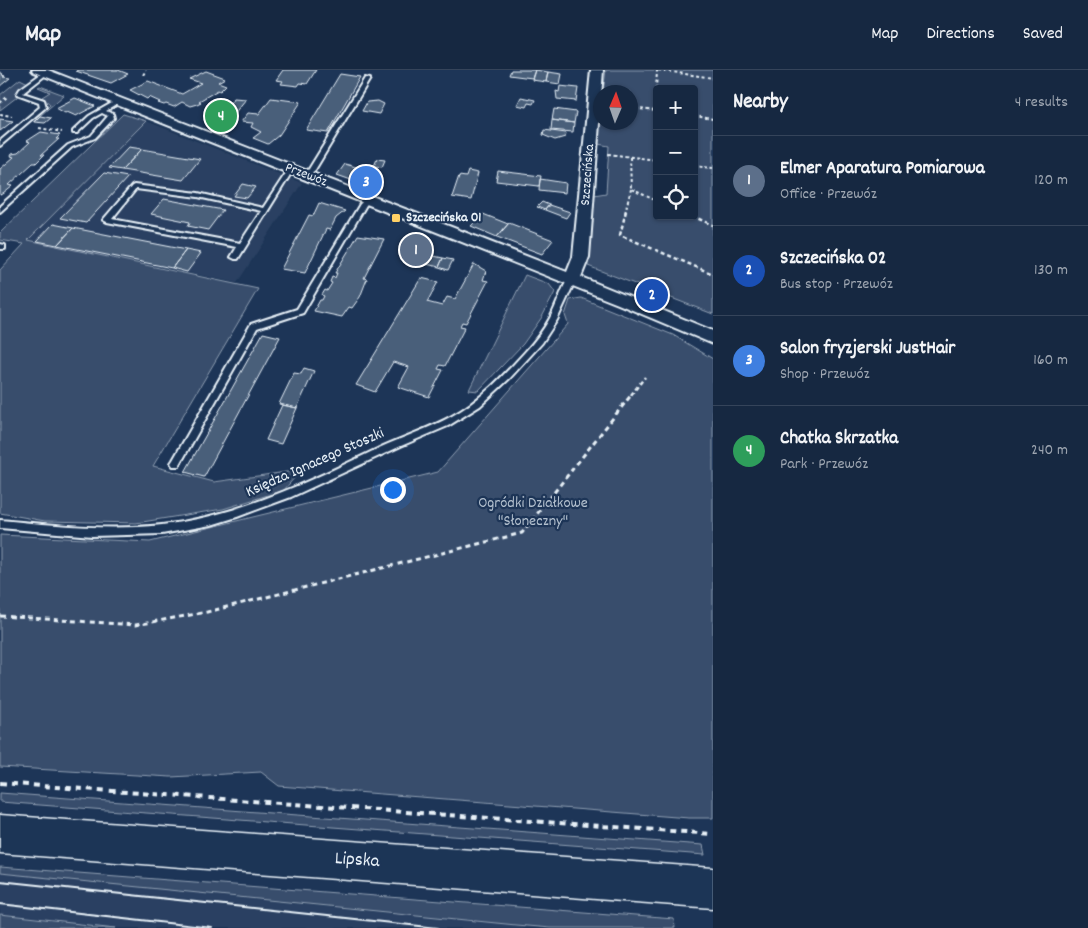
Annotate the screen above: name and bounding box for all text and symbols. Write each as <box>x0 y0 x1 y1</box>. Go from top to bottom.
text: Map <box>25 18 61 52</box>
text: Map <box>871 22 898 47</box>
text: Directions <box>926 22 995 47</box>
text: Saved <box>1023 22 1063 47</box>
north arrow <box>593 85 638 130</box>
map controls <box>653 85 698 220</box>
button: + <box>653 85 698 130</box>
text: Nearby <box>733 88 788 118</box>
text: 4 results <box>1015 91 1068 114</box>
pin: 4 <box>205 97 237 135</box>
button: − <box>653 130 698 175</box>
street label: Szczecińska <box>576 143 600 206</box>
text: Elmer Aparatura Pomiarowa <box>780 156 985 183</box>
street label: Przewóz <box>282 158 331 192</box>
pin: 3 <box>350 163 382 201</box>
text: 1 <box>747 169 751 192</box>
text: 120 m <box>1034 169 1068 192</box>
button: locate <box>653 175 698 220</box>
text: Office · Przewóz <box>780 183 877 206</box>
place label: Szczecińska 01 <box>406 208 481 228</box>
marker: Szczecińska 01 <box>390 212 402 224</box>
pin: 1 <box>400 231 432 269</box>
text: Szczecińska 02 <box>780 246 886 273</box>
text: 2 <box>746 259 753 282</box>
text: 130 m <box>1034 259 1068 282</box>
text: Bus stop · Przewóz <box>780 273 893 296</box>
pin: 2 <box>636 276 668 314</box>
text: Salon fryzjerski JustHair <box>780 336 955 363</box>
text: 3 <box>745 349 753 372</box>
text: 160 m <box>1033 349 1068 372</box>
text: Shop · Przewóz <box>780 363 870 386</box>
street label: Księdza Ignacego Stoszki <box>242 422 388 504</box>
text: Chatka Skrzatka <box>780 426 898 453</box>
text: 4 <box>746 439 752 462</box>
text: 240 m <box>1031 439 1068 462</box>
text: Park · Przewóz <box>780 453 868 476</box>
your location <box>380 477 406 503</box>
park label: Ogródki Działkowe "Słoneczny" <box>478 492 588 533</box>
street label: Lipska <box>334 846 381 876</box>

